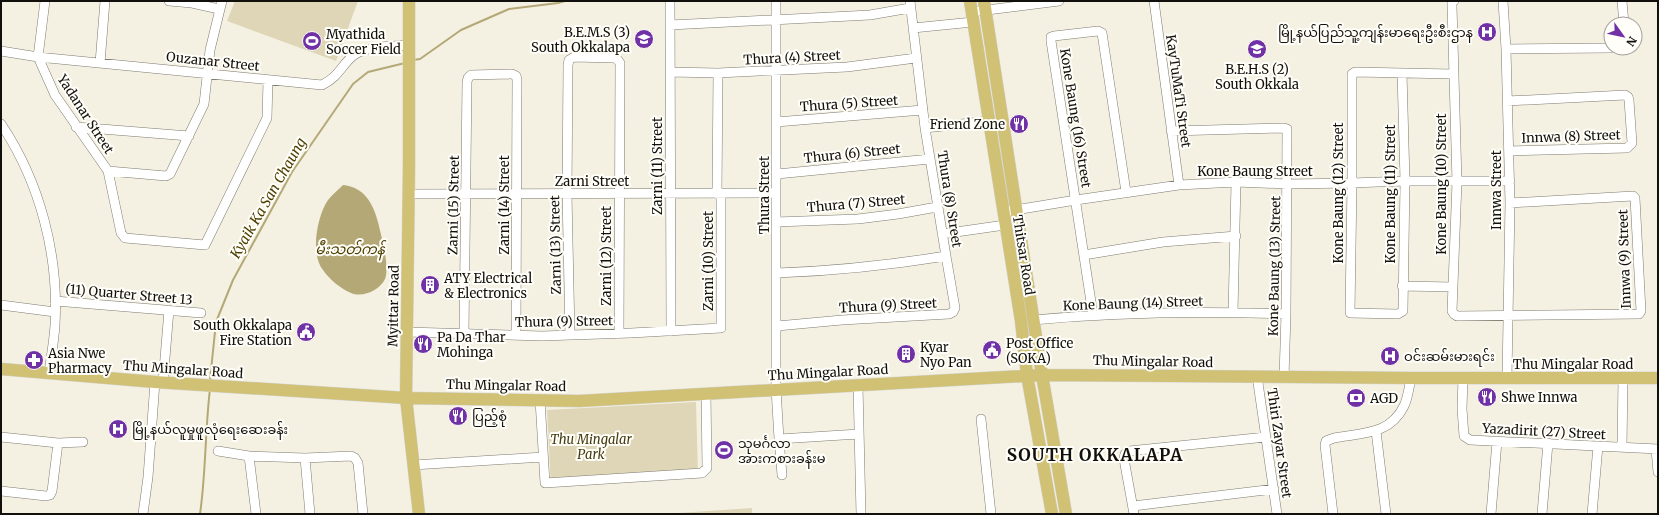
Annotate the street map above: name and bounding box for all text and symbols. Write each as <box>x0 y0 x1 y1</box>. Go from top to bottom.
north arrow <box>1603 16 1643 56</box>
hospital icon: မြို့နယ်ပြည်သူ့ကျန်းမာရေးဦးစီးဌာန <box>1476 21 1498 43</box>
place label: B.E.M.S (3) South Okkalapa <box>531 24 630 56</box>
place label: မြို့နယ်ပြည်သူ့ကျန်းမာရေးဦးစီးဌာန <box>1278 24 1473 43</box>
place label: Myathida Soccer Field <box>326 26 401 58</box>
school or university icon: B.E.M.S (3) South Okkalapa <box>633 28 655 50</box>
sports icon: Myathida Soccer Field <box>301 30 323 52</box>
street label: KayTuMaTi Street <box>1162 33 1195 149</box>
text: N <box>1623 34 1640 49</box>
school or university icon: B.E.H.S (2) South Okkala <box>1246 38 1268 60</box>
street label: Thura (4) Street <box>743 46 841 69</box>
street label: Kone Baung (16) Street <box>1056 47 1095 189</box>
street label: Ouzanar Street <box>165 48 260 75</box>
place label: B.E.H.S (2) South Okkala <box>1215 61 1299 93</box>
street label: Yadanar Street <box>53 71 118 157</box>
street label: Thura (5) Street <box>799 92 899 115</box>
restaurant icon: Friend Zone <box>1008 113 1030 135</box>
street label: Kone Baung (10) Street <box>1433 113 1450 255</box>
place label: Friend Zone <box>930 116 1005 133</box>
street label: Zarni (11) Street <box>649 117 666 215</box>
street label: Kone Baung (12) Street <box>1330 122 1347 264</box>
street label: Kone Baung (11) Street <box>1382 124 1399 264</box>
street label: Innwa (8) Street <box>1521 126 1621 147</box>
water label: Kyaik Ka San Chaung <box>226 134 310 262</box>
street label: Thura (6) Street <box>803 140 901 167</box>
street label: Thura (8) Street <box>933 149 966 249</box>
street label: Innwa Street <box>1488 150 1505 230</box>
street label: Zarni (15) Street <box>444 155 463 255</box>
street label: Zarni (14) Street <box>496 155 513 255</box>
street label: Thura Street <box>756 156 773 234</box>
street label: Kone Baung Street <box>1197 163 1313 180</box>
street label: Zarni Street <box>555 173 629 190</box>
street label: Thura (7) Street <box>806 191 906 216</box>
street label: Zarni (13) Street <box>546 195 565 295</box>
street label: Kone Baung (13) Street <box>1265 196 1284 336</box>
street label: Zarni (12) Street <box>598 206 615 306</box>
street label: Innwa (9) Street <box>1614 209 1635 309</box>
street label: Zarni (10) Street <box>700 211 717 311</box>
street label: Thitsar Road <box>1009 214 1038 297</box>
water label: မီးသတ်ကန် <box>315 239 387 261</box>
street label: Myittar Road <box>384 265 403 347</box>
place label: ATY Electrical & Electronics <box>443 270 532 302</box>
building icon: ATY Electrical & Electronics <box>419 274 441 296</box>
street label: (11) Quarter Street 13 <box>65 280 193 309</box>
street label: Kone Baung (14) Street <box>1062 293 1204 314</box>
street label: Thura (9) Street <box>839 294 937 317</box>
street label: Thura (9) Street <box>515 312 613 331</box>
place label: South Okkalapa Fire Station <box>193 317 292 349</box>
public building icon: South Okkalapa Fire Station <box>295 321 317 343</box>
place label: Pa Da Thar Mohinga <box>437 329 506 361</box>
restaurant icon: Pa Da Thar Mohinga <box>412 333 434 355</box>
place label: Post Office (SOKA) <box>1006 335 1073 367</box>
place label: Kyar Nyo Pan <box>920 339 972 371</box>
public building icon: Post Office (SOKA) <box>981 339 1003 361</box>
building icon: Kyar Nyo Pan <box>895 343 917 365</box>
place label: Asia Nwe Pharmacy <box>47 345 112 377</box>
hospital icon: ဝင်းဆမ်းမားရင်း <box>1379 345 1401 367</box>
place label: ဝင်းဆမ်းမားရင်း <box>1404 348 1495 367</box>
pharmacy icon: Asia Nwe Pharmacy <box>23 349 45 371</box>
street label: Thu Mingalar Road <box>1093 352 1214 371</box>
street label: Thu Mingalar Road <box>1513 356 1633 373</box>
street label: Thu Mingalar Road <box>122 357 244 382</box>
street label: Thu Mingalar Road <box>767 361 889 384</box>
street label: Thu Mingalar Road <box>446 376 567 395</box>
restaurant icon: Shwe Innwa <box>1476 386 1498 408</box>
street label: Thiri Zayar Street <box>1263 387 1296 499</box>
bank icon: AGD <box>1345 387 1367 409</box>
place label: Shwe Innwa <box>1501 389 1577 406</box>
place label: AGD <box>1369 390 1398 407</box>
restaurant icon: ပြည့်စုံ <box>447 405 469 427</box>
place label: ပြည့်စုံ <box>472 408 507 427</box>
hospital icon: မြို့နယ်လူမှုဖူလုံရေးဆေးခန်း <box>107 418 129 440</box>
street label: Yazadirit (27) Street <box>1481 420 1606 443</box>
place label: မြို့နယ်လူမှုဖူလုံရေးဆေးခန်း <box>132 421 288 440</box>
park label: Thu Mingalar Park <box>550 431 632 463</box>
place label: သုမင်္ဂလာ အားကစားခန်းမ <box>738 435 826 469</box>
sports icon: သုမင်္ဂလာ အားကစားခန်းမ <box>713 439 735 461</box>
district label: SOUTH OKKALAPA <box>1007 444 1183 466</box>

